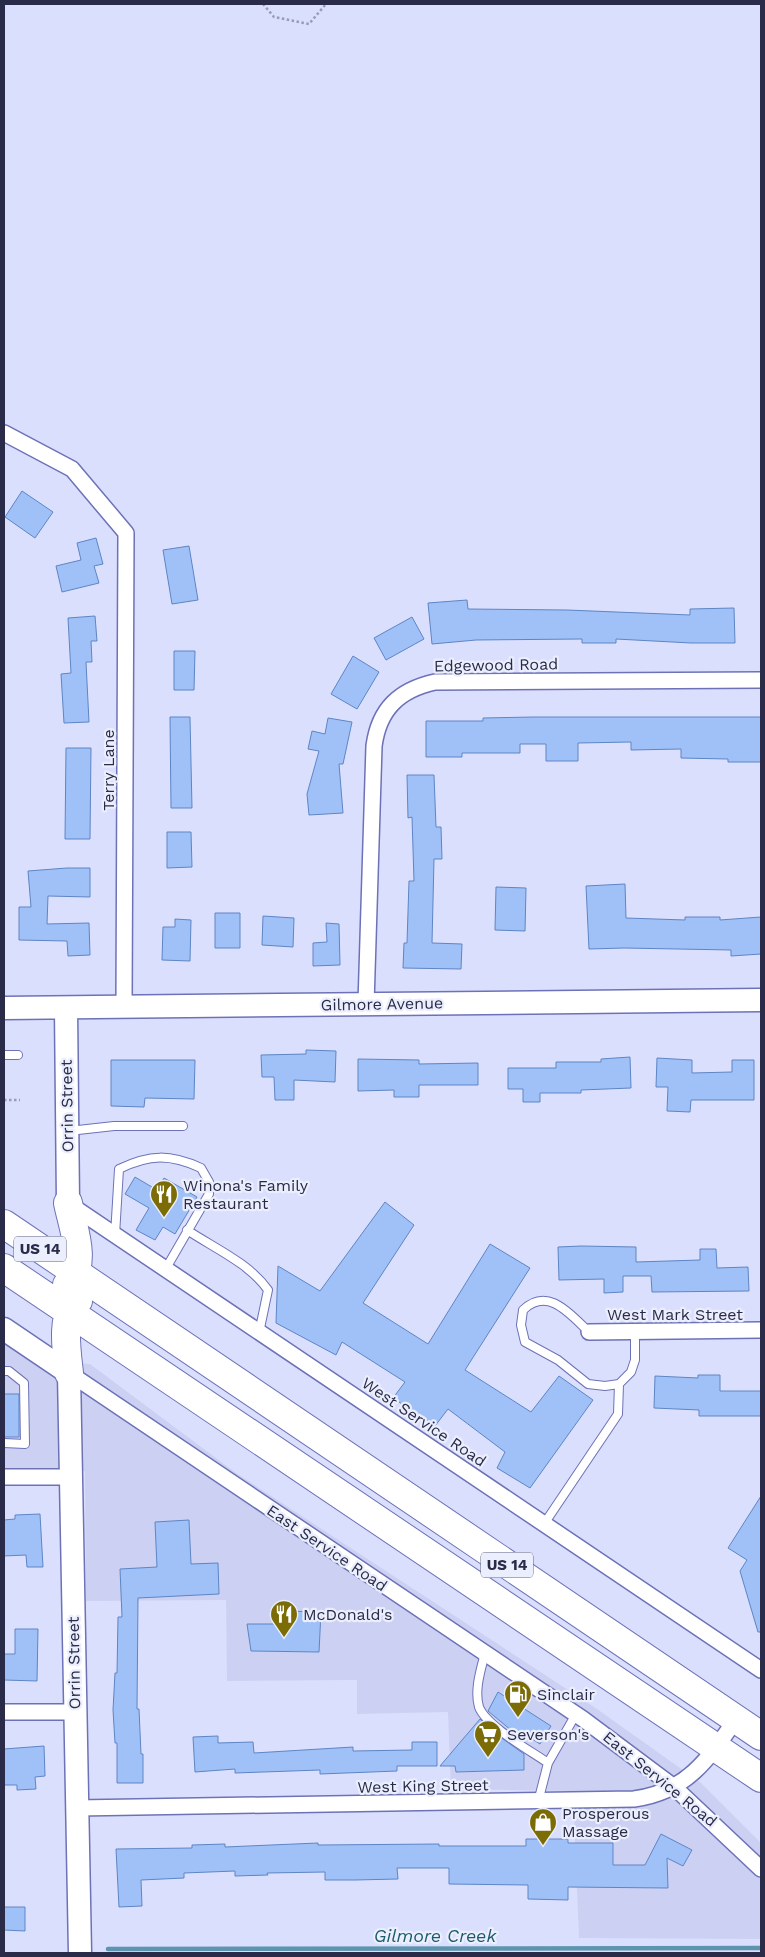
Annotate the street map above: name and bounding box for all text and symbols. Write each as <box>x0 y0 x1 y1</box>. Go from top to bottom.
street label: Edgewood Road <box>434 654 558 676</box>
street label: Terry Lane <box>99 729 118 811</box>
street label: Gilmore Avenue <box>321 993 443 1015</box>
street label: Orrin Street <box>57 1059 77 1153</box>
place label: Winona's Family Restaurant <box>183 1176 309 1213</box>
restaurant icon: Winona's Family Restaurant <box>149 1179 179 1218</box>
road number: US 14 <box>14 1236 66 1262</box>
street label: West Mark Street <box>607 1305 743 1324</box>
street label: West Service Road <box>358 1373 490 1471</box>
street label: East Service Road <box>263 1501 391 1595</box>
road number: US 14 <box>481 1552 533 1578</box>
restaurant icon: McDonald's <box>269 1599 299 1638</box>
place label: McDonald's <box>303 1605 393 1624</box>
street label: Orrin Street <box>64 1616 84 1710</box>
fuel station icon: Sinclair <box>503 1679 533 1718</box>
place label: Sinclair <box>537 1685 596 1704</box>
supermarket icon: Severson's <box>473 1719 503 1758</box>
place label: Severson's <box>507 1725 590 1744</box>
street label: East Service Road <box>599 1727 721 1831</box>
street label: West King Street <box>357 1775 489 1797</box>
place label: Prosperous Massage <box>562 1804 650 1841</box>
shop icon: Prosperous Massage <box>528 1807 558 1846</box>
water label: Gilmore Creek <box>374 1925 497 1946</box>

